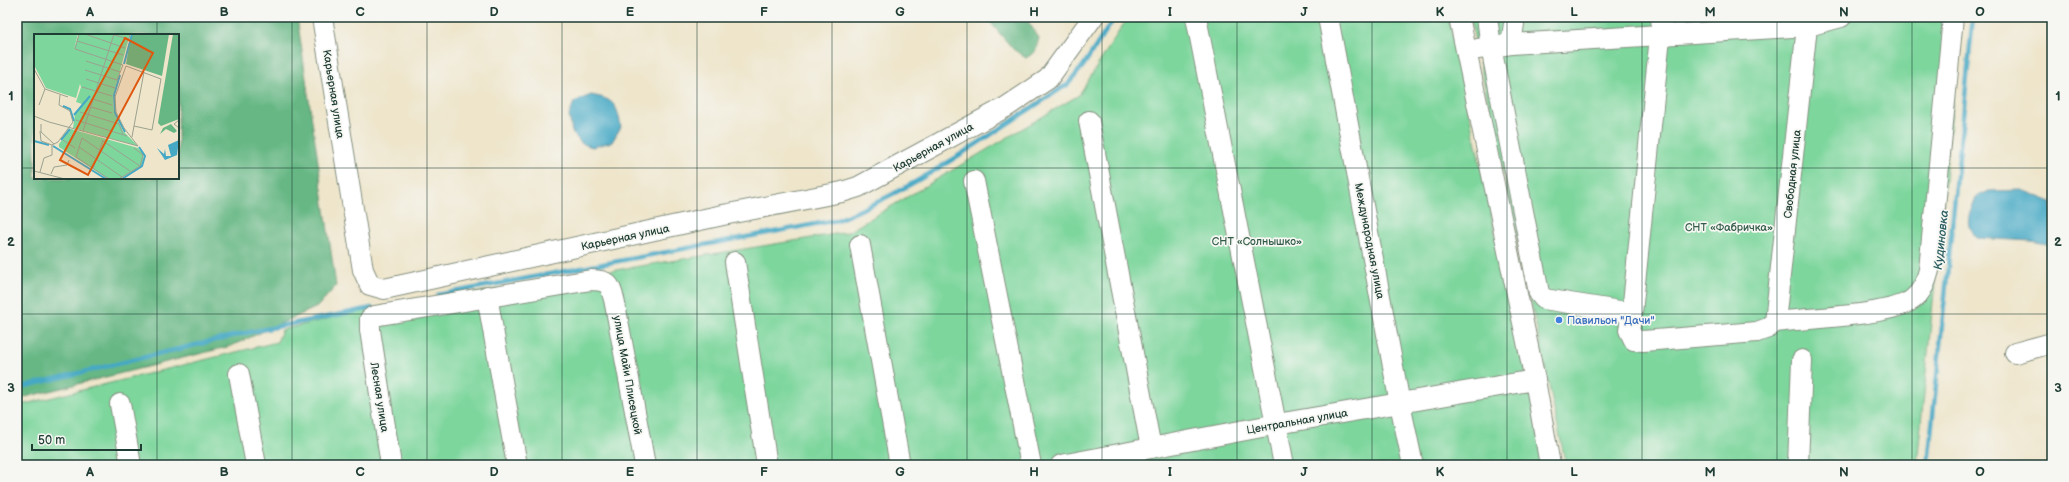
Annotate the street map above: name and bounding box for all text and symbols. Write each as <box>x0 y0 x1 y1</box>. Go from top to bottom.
text: A <box>85 4 94 20</box>
text: B <box>219 4 229 20</box>
text: C <box>355 4 365 20</box>
text: D <box>489 4 499 20</box>
text: E <box>626 4 635 20</box>
text: F <box>760 4 768 20</box>
text: G <box>895 4 905 20</box>
text: H <box>1029 4 1039 20</box>
text: I <box>1168 4 1172 20</box>
text: J <box>1300 4 1308 20</box>
text: K <box>1436 4 1445 20</box>
text: L <box>1570 4 1578 20</box>
text: M <box>1704 4 1716 20</box>
text: N <box>1839 4 1849 20</box>
text: O <box>1975 4 1985 20</box>
inset map <box>34 34 179 179</box>
street label: Карьерная улица <box>320 49 347 140</box>
text: 1 <box>8 88 14 104</box>
text: 1 <box>2055 88 2061 104</box>
street label: Карьерная улица <box>891 120 976 175</box>
street label: Свободная улица <box>1781 128 1804 219</box>
street label: Международная улица <box>1352 182 1387 301</box>
water label: Кудиновка <box>1931 209 1952 271</box>
park label: СНТ «Фабричка» <box>1685 221 1773 234</box>
street label: Карьерная улица <box>580 222 671 253</box>
text: 2 <box>7 234 15 250</box>
text: 2 <box>2054 234 2062 250</box>
park label: СНТ «Солнышко» <box>1212 235 1302 248</box>
street label: улица Майи Плисецкой <box>611 314 644 436</box>
place label: Павильон "Дачи" <box>1567 314 1655 327</box>
marker: Павильон "Дачи" <box>1554 315 1564 325</box>
street label: Лесная улица <box>367 360 392 434</box>
text: 3 <box>7 380 15 396</box>
text: 3 <box>2054 380 2062 396</box>
street label: Центральная улица <box>1245 406 1349 437</box>
scale bar <box>32 426 141 452</box>
text: 50 m <box>38 433 65 448</box>
text: A <box>85 464 94 480</box>
text: B <box>219 464 229 480</box>
text: C <box>355 464 365 480</box>
text: D <box>489 464 499 480</box>
text: E <box>626 464 635 480</box>
text: F <box>760 464 768 480</box>
text: G <box>895 464 905 480</box>
text: H <box>1029 464 1039 480</box>
text: I <box>1168 464 1172 480</box>
text: J <box>1300 464 1308 480</box>
text: K <box>1436 464 1445 480</box>
text: L <box>1570 464 1578 480</box>
text: M <box>1704 464 1716 480</box>
text: N <box>1839 464 1849 480</box>
text: O <box>1975 464 1985 480</box>

